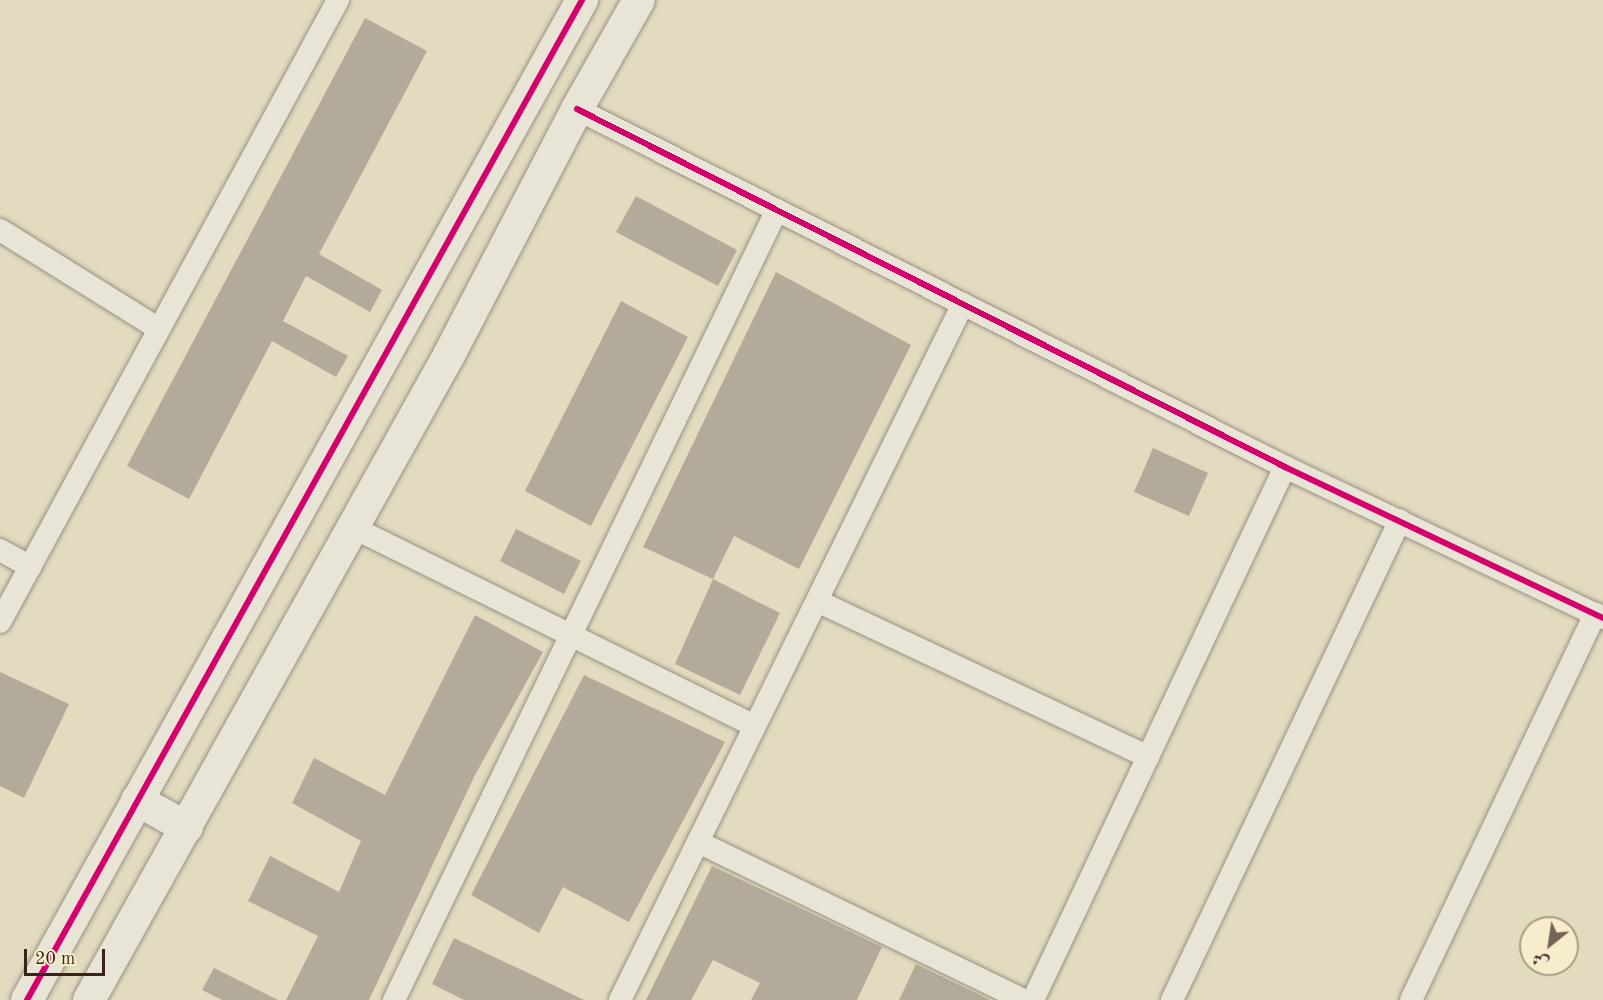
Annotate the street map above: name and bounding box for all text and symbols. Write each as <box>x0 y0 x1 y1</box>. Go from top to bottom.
north arrow <box>1519 916 1579 976</box>
scale bar <box>27 937 108 975</box>
text: ش <box>1530 949 1552 971</box>
text: 20 m <box>35 950 75 968</box>

